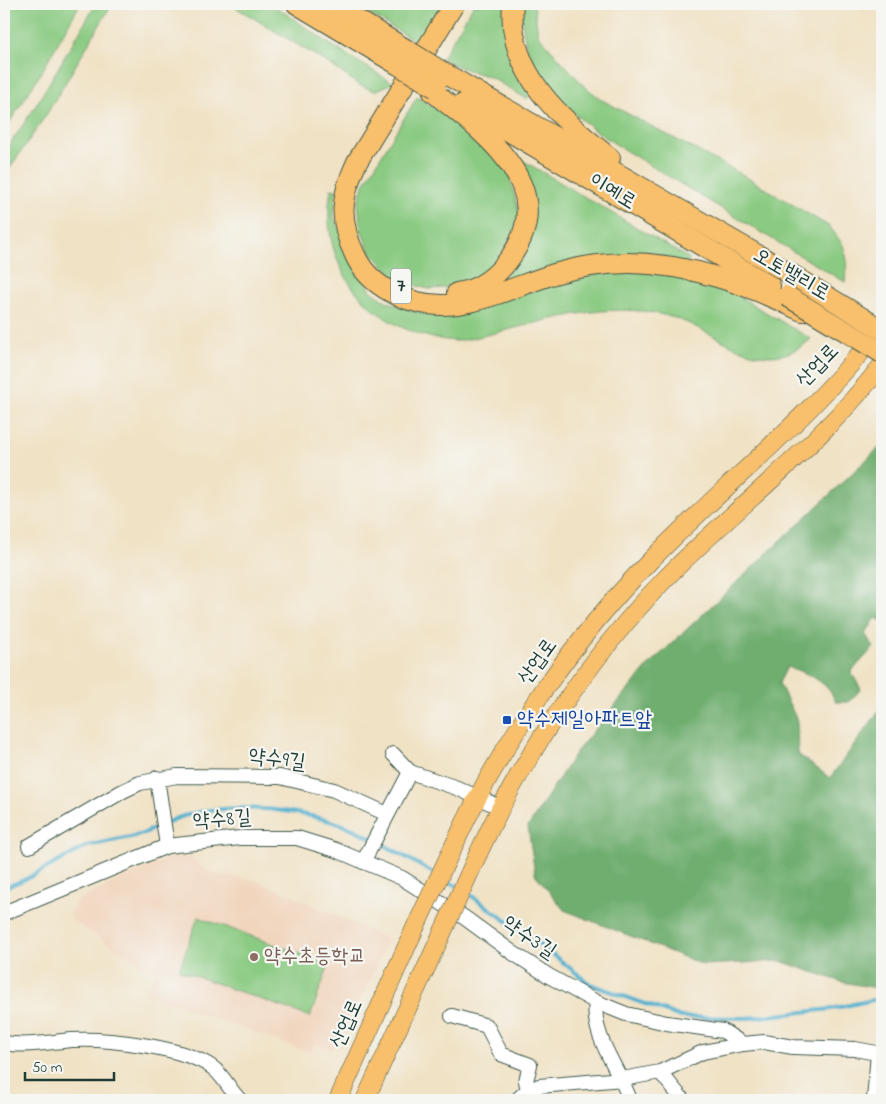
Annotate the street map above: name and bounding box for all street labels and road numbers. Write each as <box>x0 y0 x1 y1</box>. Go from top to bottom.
street label: 이예로 <box>583 166 641 218</box>
street label: 오토밸리로 <box>747 241 835 309</box>
road number: 7 <box>391 268 411 304</box>
street label: 산업로 <box>790 337 846 395</box>
street label: 산업로 <box>511 633 565 691</box>
street label: 약수9길 <box>247 742 307 778</box>
street label: 약수8길 <box>192 803 252 837</box>
street label: 약수3길 <box>496 909 562 967</box>
street label: 산업로 <box>323 995 371 1053</box>

